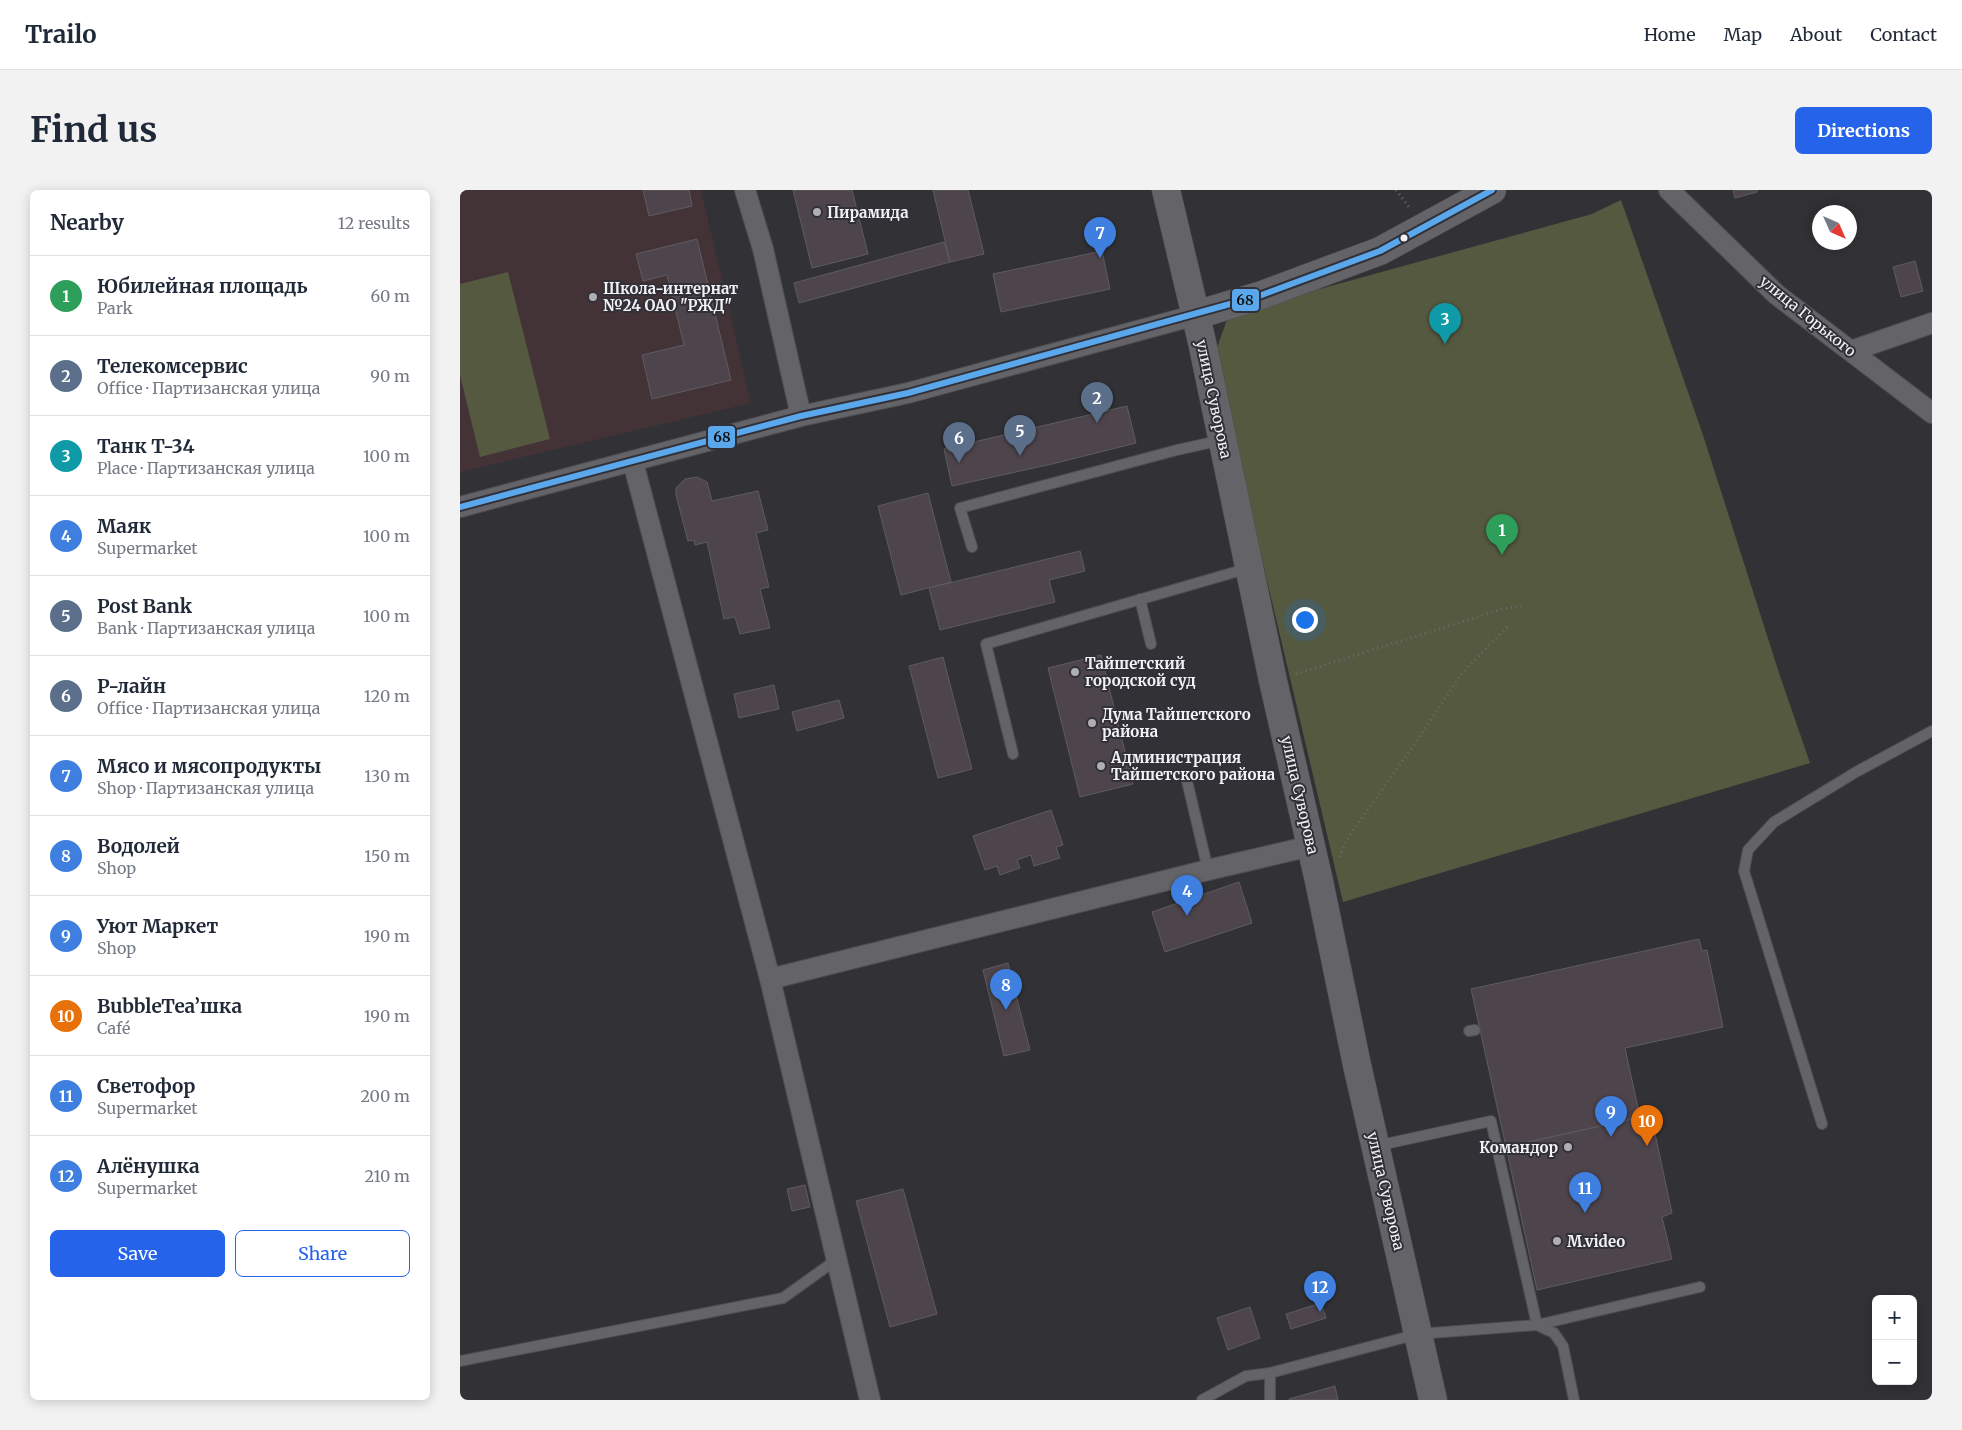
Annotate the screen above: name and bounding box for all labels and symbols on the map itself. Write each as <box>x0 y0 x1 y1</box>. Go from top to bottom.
place label: Пирамида <box>827 203 909 222</box>
north arrow <box>1812 205 1857 250</box>
marker: Пирамида <box>811 206 823 218</box>
pin: 7 <box>1084 217 1116 258</box>
unlabelled marker <box>1399 233 1409 243</box>
street label: улица Горького <box>1756 271 1860 361</box>
place label: Школа-интернат №24 ОАО "РЖД" <box>603 279 738 315</box>
line badge: 68 <box>1231 288 1260 312</box>
marker: Школа-интернат №24 ОАО "РЖД" <box>587 291 599 303</box>
text: 68 <box>1236 291 1254 309</box>
pin: 3 <box>1429 303 1461 344</box>
street label: улица Суворова <box>1192 338 1236 460</box>
pin: 2 <box>1081 382 1113 423</box>
pin: 5 <box>1004 415 1036 456</box>
pin: 6 <box>943 422 975 463</box>
line badge: 68 <box>707 425 736 449</box>
text: 68 <box>713 428 731 446</box>
pin: 1 <box>1486 514 1518 555</box>
your location <box>1292 607 1318 633</box>
place label: Тайшетский городской суд <box>1085 654 1196 690</box>
marker: Тайшетский городской суд <box>1069 666 1081 678</box>
place label: Дума Тайшетского района <box>1102 705 1251 741</box>
marker: Дума Тайшетского района <box>1086 717 1098 729</box>
street label: улица Суворова <box>1277 734 1323 856</box>
place label: Администрация Тайшетского района <box>1110 748 1276 784</box>
marker: Администрация Тайшетского района <box>1095 760 1107 772</box>
pin: 4 <box>1171 875 1203 916</box>
pin: 8 <box>990 969 1022 1010</box>
pin: 9 <box>1595 1096 1627 1137</box>
pin: 10 <box>1631 1105 1663 1146</box>
street label: улица Суворова <box>1363 1130 1409 1252</box>
place label: Командор <box>1479 1138 1558 1157</box>
marker: Командор <box>1562 1141 1574 1153</box>
pin: 11 <box>1569 1172 1601 1213</box>
place label: M.video <box>1567 1232 1625 1251</box>
marker: M.video <box>1551 1235 1563 1247</box>
pin: 12 <box>1304 1271 1336 1312</box>

